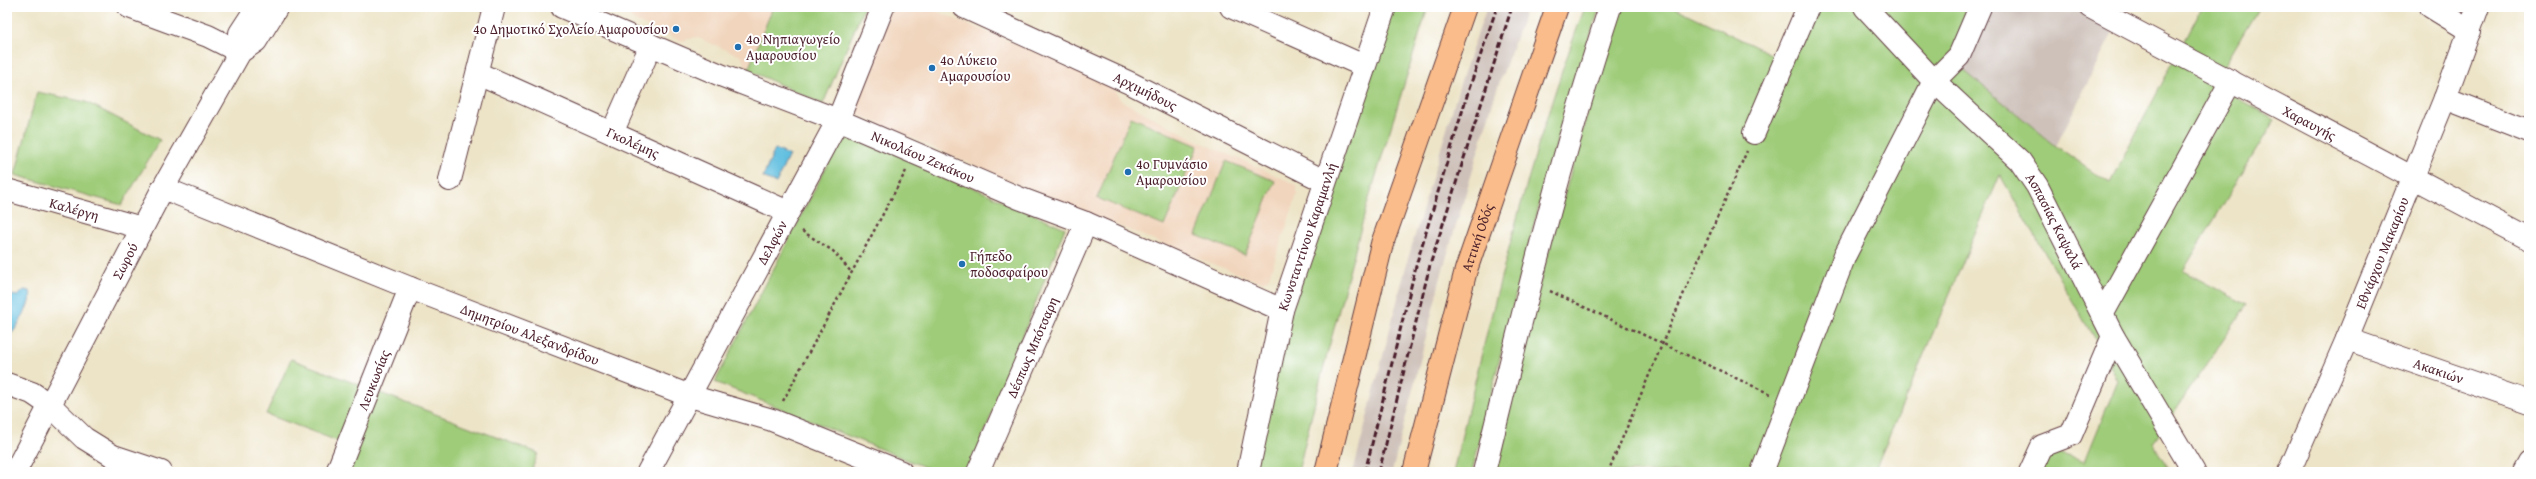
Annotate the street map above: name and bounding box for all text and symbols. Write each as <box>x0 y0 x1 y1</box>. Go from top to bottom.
place label: 4ο Δημοτικό Σχολείο Αμαρουσίου <box>473 19 668 39</box>
marker: 4ο Δημοτικό Σχολείο Αμαρουσίου <box>671 24 681 34</box>
place label: 4ο Νηπιαγωγείο Αμαρουσίου <box>746 29 840 65</box>
marker: 4ο Νηπιαγωγείο Αμαρουσίου <box>733 42 743 52</box>
place label: 4ο Λύκειο Αμαρουσίου <box>940 50 1010 86</box>
marker: 4ο Λύκειο Αμαρουσίου <box>927 63 937 73</box>
street label: Αρχιμήδους <box>1110 67 1181 115</box>
street label: Χαραυγής <box>2279 100 2340 145</box>
street label: Γκολέμης <box>603 122 663 163</box>
street label: Νικολάου Ζεκάκου <box>868 126 978 188</box>
place label: 4ο Γυμνάσιο Αμαρουσίου <box>1136 154 1208 190</box>
street label: Κωνσταντίνου Καραμανλή <box>1272 160 1341 313</box>
marker: 4ο Γυμνάσιο Αμαρουσίου <box>1123 167 1133 177</box>
street label: Ασπασίας Καψαλά <box>2021 169 2088 273</box>
street label: Καλέργη <box>47 192 101 225</box>
street label: Εθνάρχου Μακαρίου <box>2350 194 2414 312</box>
street label: Αττική Οδός <box>1456 201 1498 274</box>
street label: Δελφών <box>752 217 792 268</box>
street label: Σωρού <box>107 239 143 283</box>
place label: Γήπεδο ποδοσφαίρου <box>970 246 1048 282</box>
marker: Γήπεδο ποδοσφαίρου <box>957 259 967 269</box>
street label: Δέσπως Μπότσαρη <box>1001 294 1063 401</box>
street label: Δημητρίου Αλεξανδρίδου <box>458 298 602 370</box>
street label: Λευκωσίας <box>352 347 395 413</box>
street label: Ακακιών <box>2411 353 2467 389</box>

